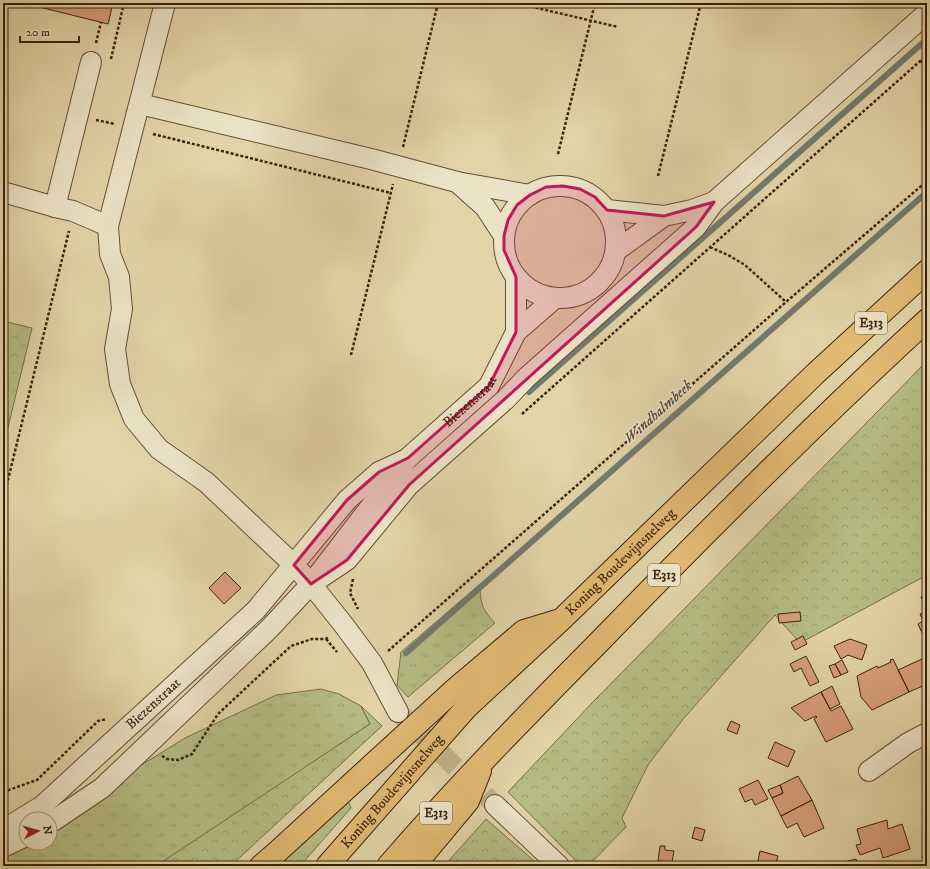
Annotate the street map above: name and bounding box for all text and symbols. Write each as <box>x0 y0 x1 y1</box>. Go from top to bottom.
scale bar <box>20 18 79 44</box>
text: 20 m <box>26 25 50 40</box>
road number: E313 <box>855 312 887 334</box>
street label: Biezenstraat <box>439 373 502 431</box>
water label: Windhalmbeek <box>620 376 697 448</box>
street label: Koning Boudewijnsnelweg <box>562 505 680 620</box>
road number: E313 <box>648 564 680 586</box>
street label: Biezenstraat <box>122 674 185 734</box>
street label: Koning Boudewijnsnelweg <box>337 731 448 853</box>
road number: E313 <box>420 802 452 824</box>
north arrow <box>18 811 58 851</box>
text: N <box>40 825 54 835</box>

